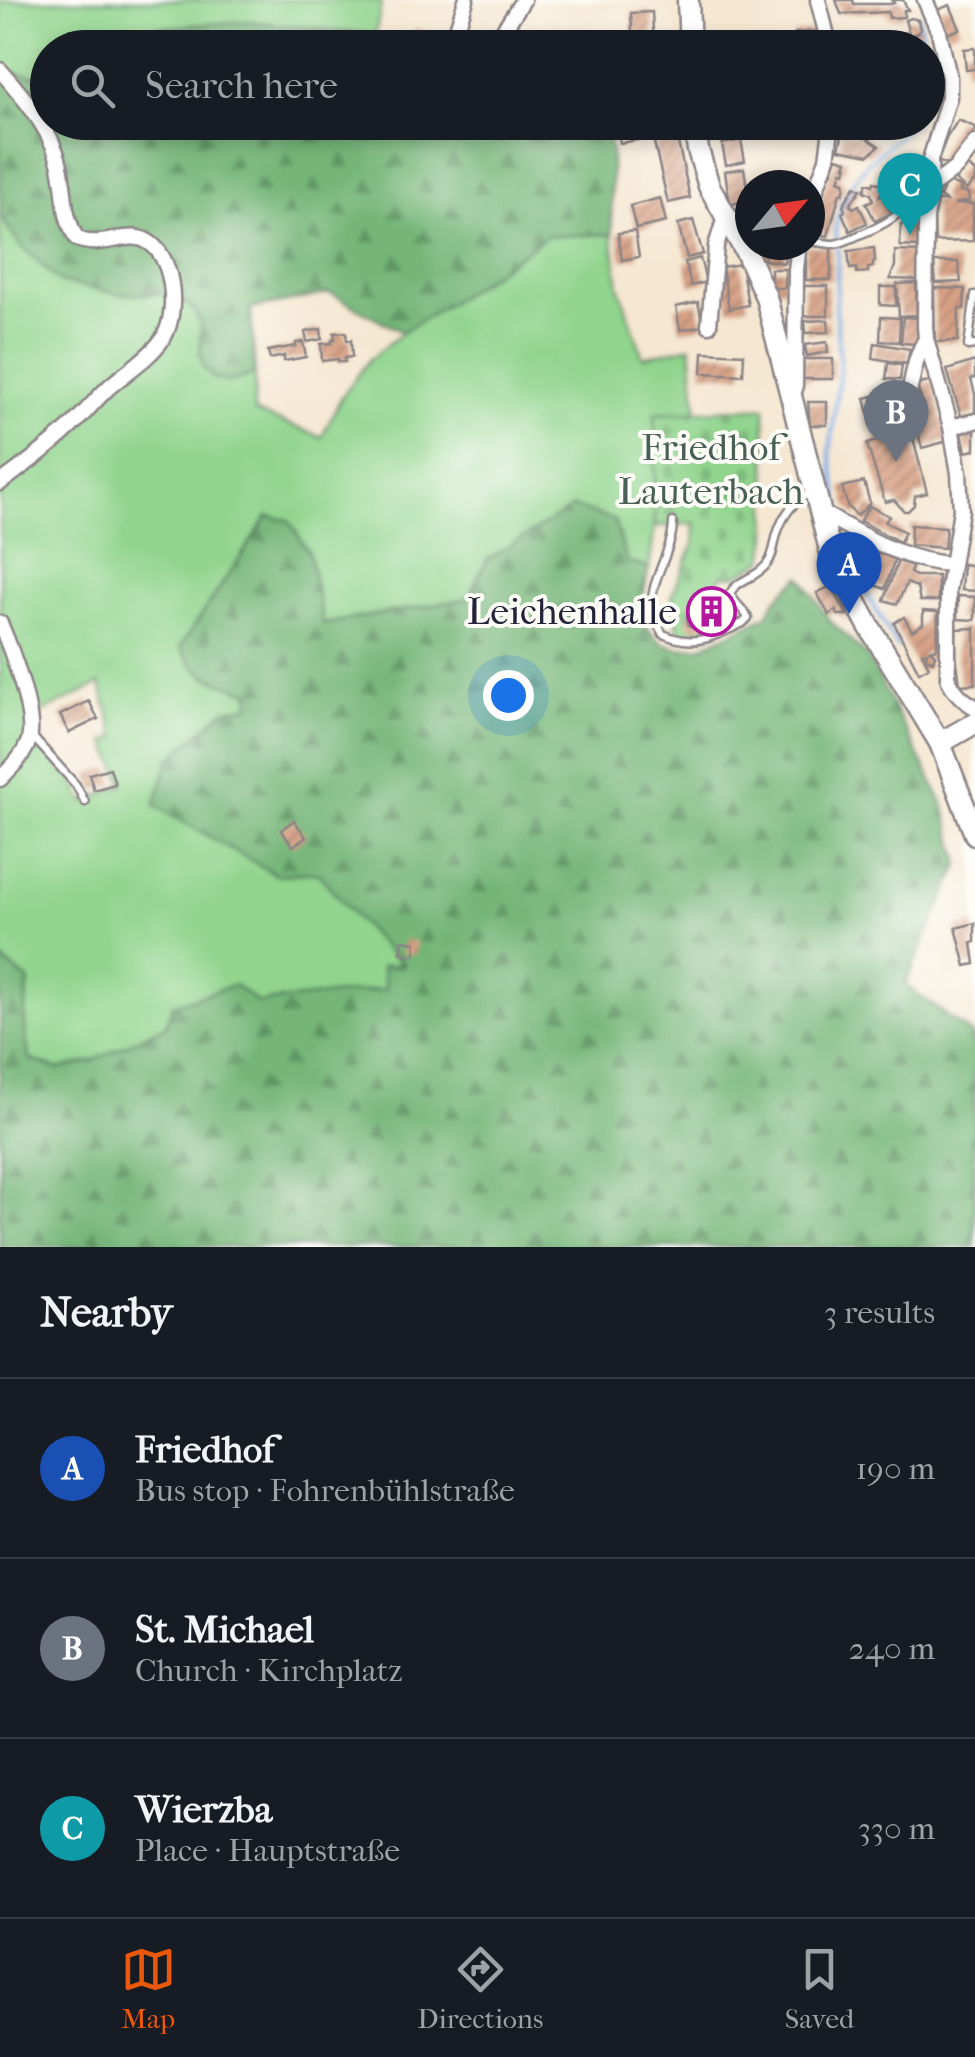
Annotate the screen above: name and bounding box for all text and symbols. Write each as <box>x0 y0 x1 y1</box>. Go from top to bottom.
search box <box>30 30 945 140</box>
icon: search <box>65 58 120 113</box>
text: Search here <box>145 63 338 108</box>
pin: C <box>878 152 942 235</box>
north arrow <box>735 170 825 260</box>
pin: B <box>864 380 928 462</box>
park label: Friedhof Lauterbach <box>618 425 804 514</box>
pin: A <box>816 532 882 614</box>
building icon: Leichenhalle <box>686 585 738 637</box>
place label: Leichenhalle <box>467 589 677 634</box>
your location <box>483 670 534 721</box>
text: Nearby <box>40 1288 172 1337</box>
text: 3 results <box>824 1294 935 1331</box>
text: Friedhof <box>135 1427 275 1472</box>
text: A <box>62 1450 83 1487</box>
text: 190 m <box>856 1450 935 1487</box>
text: Bus stop · Fohrenbühlstraße <box>135 1472 515 1509</box>
text: St. Michael <box>135 1607 314 1652</box>
text: B <box>62 1630 83 1667</box>
text: 240 m <box>849 1630 935 1667</box>
text: Church · Kirchplatz <box>135 1652 402 1689</box>
text: Wierzba <box>135 1787 272 1832</box>
text: C <box>62 1810 83 1847</box>
text: 330 m <box>858 1810 935 1847</box>
text: Place · Hauptstraße <box>135 1832 400 1869</box>
tab: Map <box>121 1942 176 2035</box>
tab: Directions <box>417 1942 543 2035</box>
tab: Saved <box>785 1942 854 2035</box>

